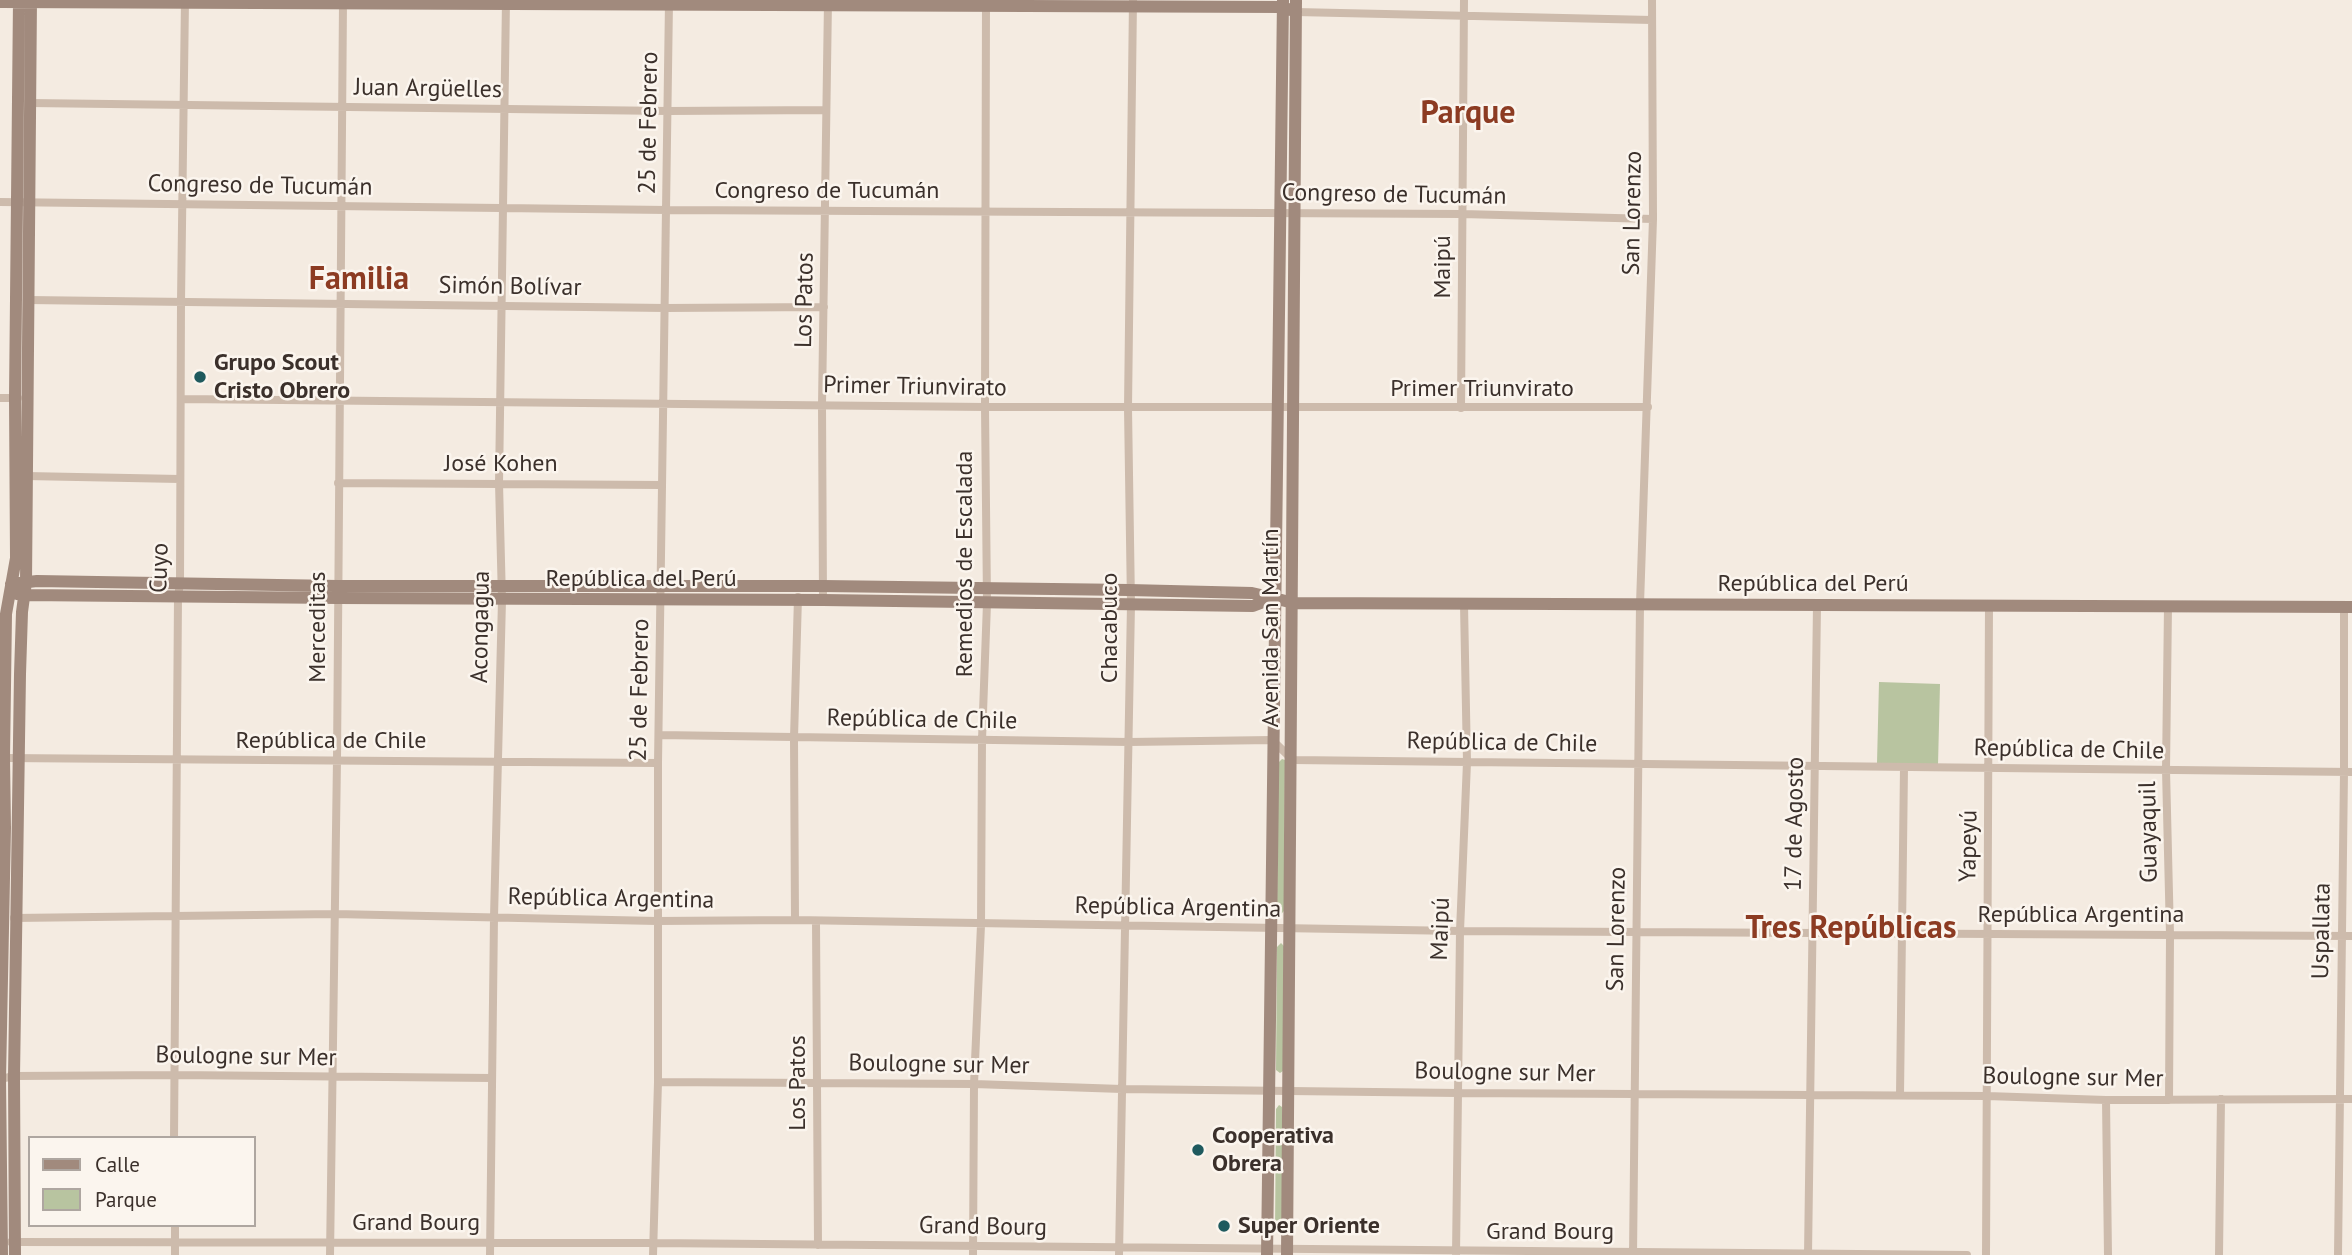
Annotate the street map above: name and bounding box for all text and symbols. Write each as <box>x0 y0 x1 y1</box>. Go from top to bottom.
street label: 25 de Febrero <box>633 51 665 195</box>
street label: Juan Argüelles <box>354 73 502 105</box>
district label: Parque <box>1420 95 1516 133</box>
street label: San Lorenzo <box>1618 150 1648 276</box>
street label: Congreso de Tucumán <box>147 170 373 202</box>
street label: Congreso de Tucumán <box>715 177 939 205</box>
street label: Congreso de Tucumán <box>1281 179 1507 211</box>
street label: Maipú <box>1429 235 1457 299</box>
street label: Los Patos <box>790 252 820 348</box>
district label: Familia <box>309 261 409 299</box>
street label: Simón Bolívar <box>438 271 582 303</box>
place label: Grupo Scout Cristo Obrero <box>214 349 350 405</box>
marker: Grupo Scout Cristo Obrero <box>192 369 208 385</box>
street label: Primer Triunvirato <box>823 371 1007 403</box>
street label: Primer Triunvirato <box>1390 375 1574 403</box>
street label: José Kohen <box>444 450 558 478</box>
street label: Remedios de Escalada <box>951 451 979 677</box>
street label: Avenida San Martín <box>1257 528 1285 728</box>
street label: Cuyo <box>145 543 175 593</box>
street label: República del Perú <box>545 565 737 593</box>
street label: República del Perú <box>1717 570 1909 598</box>
street label: Merceditas <box>304 571 332 683</box>
street label: Acongagua <box>466 571 496 683</box>
street label: Chacabuco <box>1096 573 1124 683</box>
street label: 25 de Febrero <box>624 618 656 762</box>
street label: República de Chile <box>826 704 1018 736</box>
street label: República de Chile <box>236 727 426 755</box>
street label: República de Chile <box>1406 727 1598 759</box>
street label: República de Chile <box>1973 734 2165 766</box>
street label: 17 de Agosto <box>1779 757 1811 891</box>
street label: Guayaquil <box>2134 781 2164 883</box>
street label: Yapeyú <box>1954 810 1984 882</box>
street label: San Lorenzo <box>1602 866 1632 992</box>
street label: Uspallata <box>2307 882 2337 980</box>
street label: República Argentina <box>507 883 715 915</box>
street label: República Argentina <box>1074 892 1282 924</box>
street label: Maipú <box>1426 897 1456 961</box>
street label: República Argentina <box>1978 901 2184 929</box>
district label: Tres Repúblicas <box>1746 910 1956 948</box>
street label: Los Patos <box>784 1035 812 1131</box>
street label: Boulogne sur Mer <box>155 1041 337 1073</box>
street label: Boulogne sur Mer <box>848 1049 1030 1081</box>
street label: Boulogne sur Mer <box>1414 1057 1596 1089</box>
street label: Boulogne sur Mer <box>1982 1062 2164 1094</box>
place label: Cooperativa Obrera <box>1212 1122 1334 1178</box>
legend <box>28 1136 256 1227</box>
marker: Cooperativa Obrera <box>1190 1142 1206 1158</box>
text: Calle <box>95 1151 140 1178</box>
text: Parque <box>95 1186 157 1213</box>
street label: Grand Bourg <box>352 1209 480 1237</box>
street label: Grand Bourg <box>919 1211 1047 1243</box>
place label: Super Oriente <box>1238 1212 1380 1240</box>
marker: Super Oriente <box>1216 1218 1232 1234</box>
street label: Grand Bourg <box>1486 1218 1614 1246</box>

